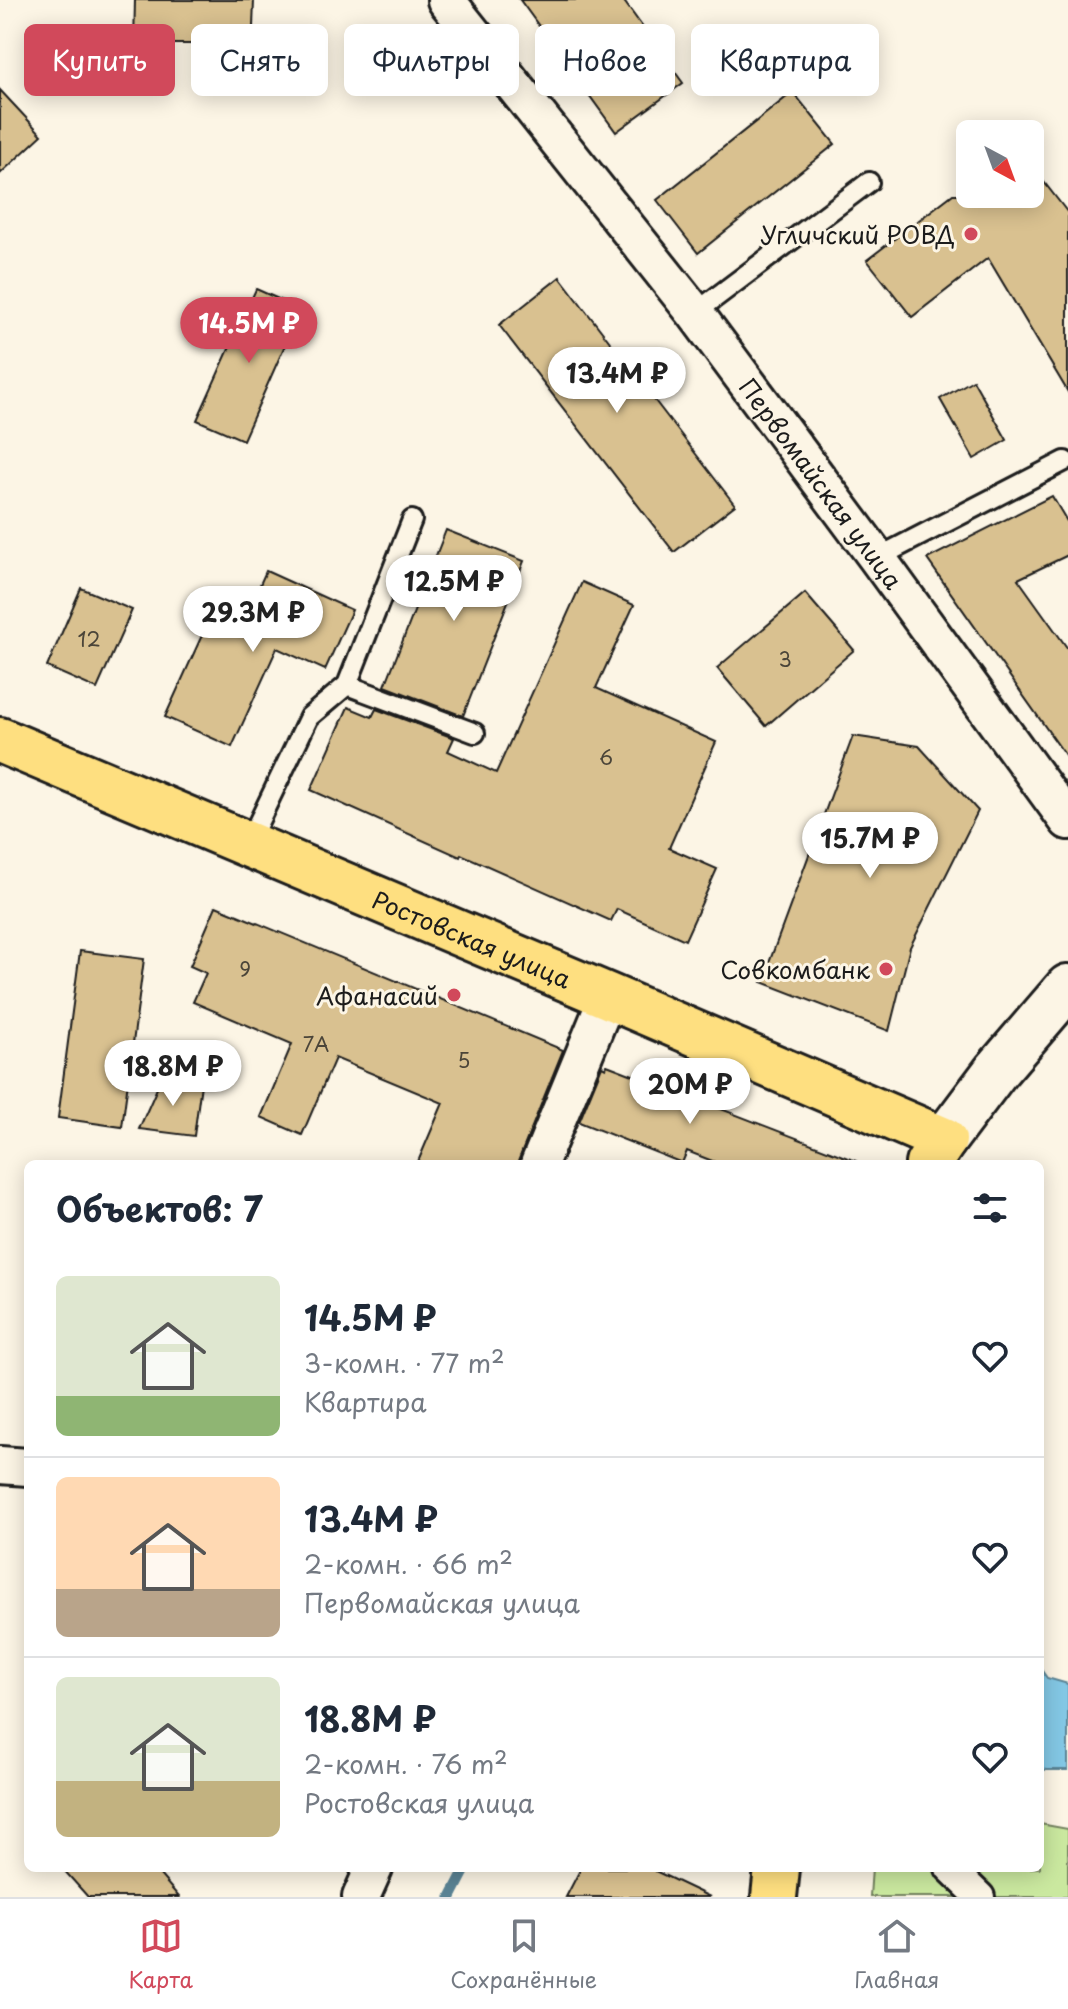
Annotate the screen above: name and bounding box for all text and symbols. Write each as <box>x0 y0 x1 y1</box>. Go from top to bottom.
chip: Купить <box>24 24 175 96</box>
chip: Снять <box>191 24 328 96</box>
chip: Фильтры <box>344 24 519 96</box>
chip: Новое <box>535 24 675 96</box>
chip: Квартира <box>691 24 879 96</box>
north arrow <box>956 120 1044 208</box>
map controls <box>956 120 1044 208</box>
place label: Угличский РОВД <box>761 216 955 252</box>
marker: Угличский РОВД <box>962 225 980 243</box>
pin: 14.5M ₽ <box>175 297 323 365</box>
text: 14.5M ₽ <box>198 303 300 342</box>
pin: 13.4M ₽ <box>543 347 691 415</box>
text: 13.4M ₽ <box>566 353 668 392</box>
street label: Первомайская улица <box>731 370 912 596</box>
pin: 12.5M ₽ <box>380 555 528 623</box>
text: 12.5M ₽ <box>404 561 504 600</box>
pin: 29.3M ₽ <box>179 586 327 654</box>
text: 29.3M ₽ <box>201 592 305 631</box>
house number: 12 <box>77 624 101 654</box>
house number: 3 <box>778 644 792 674</box>
house number: 6 <box>599 742 613 772</box>
pin: 15.7M ₽ <box>796 812 944 880</box>
text: 15.7M ₽ <box>820 818 920 857</box>
street label: Ростовская улица <box>367 881 577 996</box>
place label: Совкомбанк <box>720 951 871 987</box>
house number: 9 <box>239 954 251 984</box>
marker: Совкомбанк <box>877 960 895 978</box>
place label: Афанасий <box>316 977 438 1013</box>
marker: Афанасий <box>445 986 463 1004</box>
house number: 7А <box>303 1029 329 1059</box>
pin: 18.8M ₽ <box>99 1040 247 1108</box>
house number: 5 <box>458 1045 470 1075</box>
text: 18.8M ₽ <box>122 1046 224 1085</box>
pin: 20M ₽ <box>634 1058 746 1126</box>
text: 20M ₽ <box>648 1064 732 1103</box>
text: Объектов: 7 <box>56 1182 263 1234</box>
icon: filters <box>968 1186 1012 1230</box>
text: 14.5M ₽ <box>304 1291 437 1343</box>
icon: home <box>120 1308 216 1404</box>
icon: heart <box>968 1334 1012 1378</box>
text: 3-комн. · 77 m² <box>304 1343 505 1382</box>
text: Квартира <box>304 1382 427 1421</box>
text: 13.4M ₽ <box>304 1492 438 1544</box>
icon: home <box>120 1509 216 1605</box>
icon: heart <box>968 1535 1012 1579</box>
text: 2-комн. · 66 m² <box>304 1544 513 1583</box>
text: Первомайская улица <box>304 1583 580 1622</box>
text: 18.8M ₽ <box>304 1692 436 1744</box>
icon: home <box>120 1709 216 1805</box>
icon: heart <box>968 1735 1012 1779</box>
text: 2-комн. · 76 m² <box>304 1744 508 1783</box>
text: Ростовская улица <box>304 1783 534 1822</box>
tab: Карта <box>129 1914 193 1995</box>
tab: Сохранённые <box>450 1914 597 1995</box>
tab: Главная <box>854 1914 939 1995</box>

